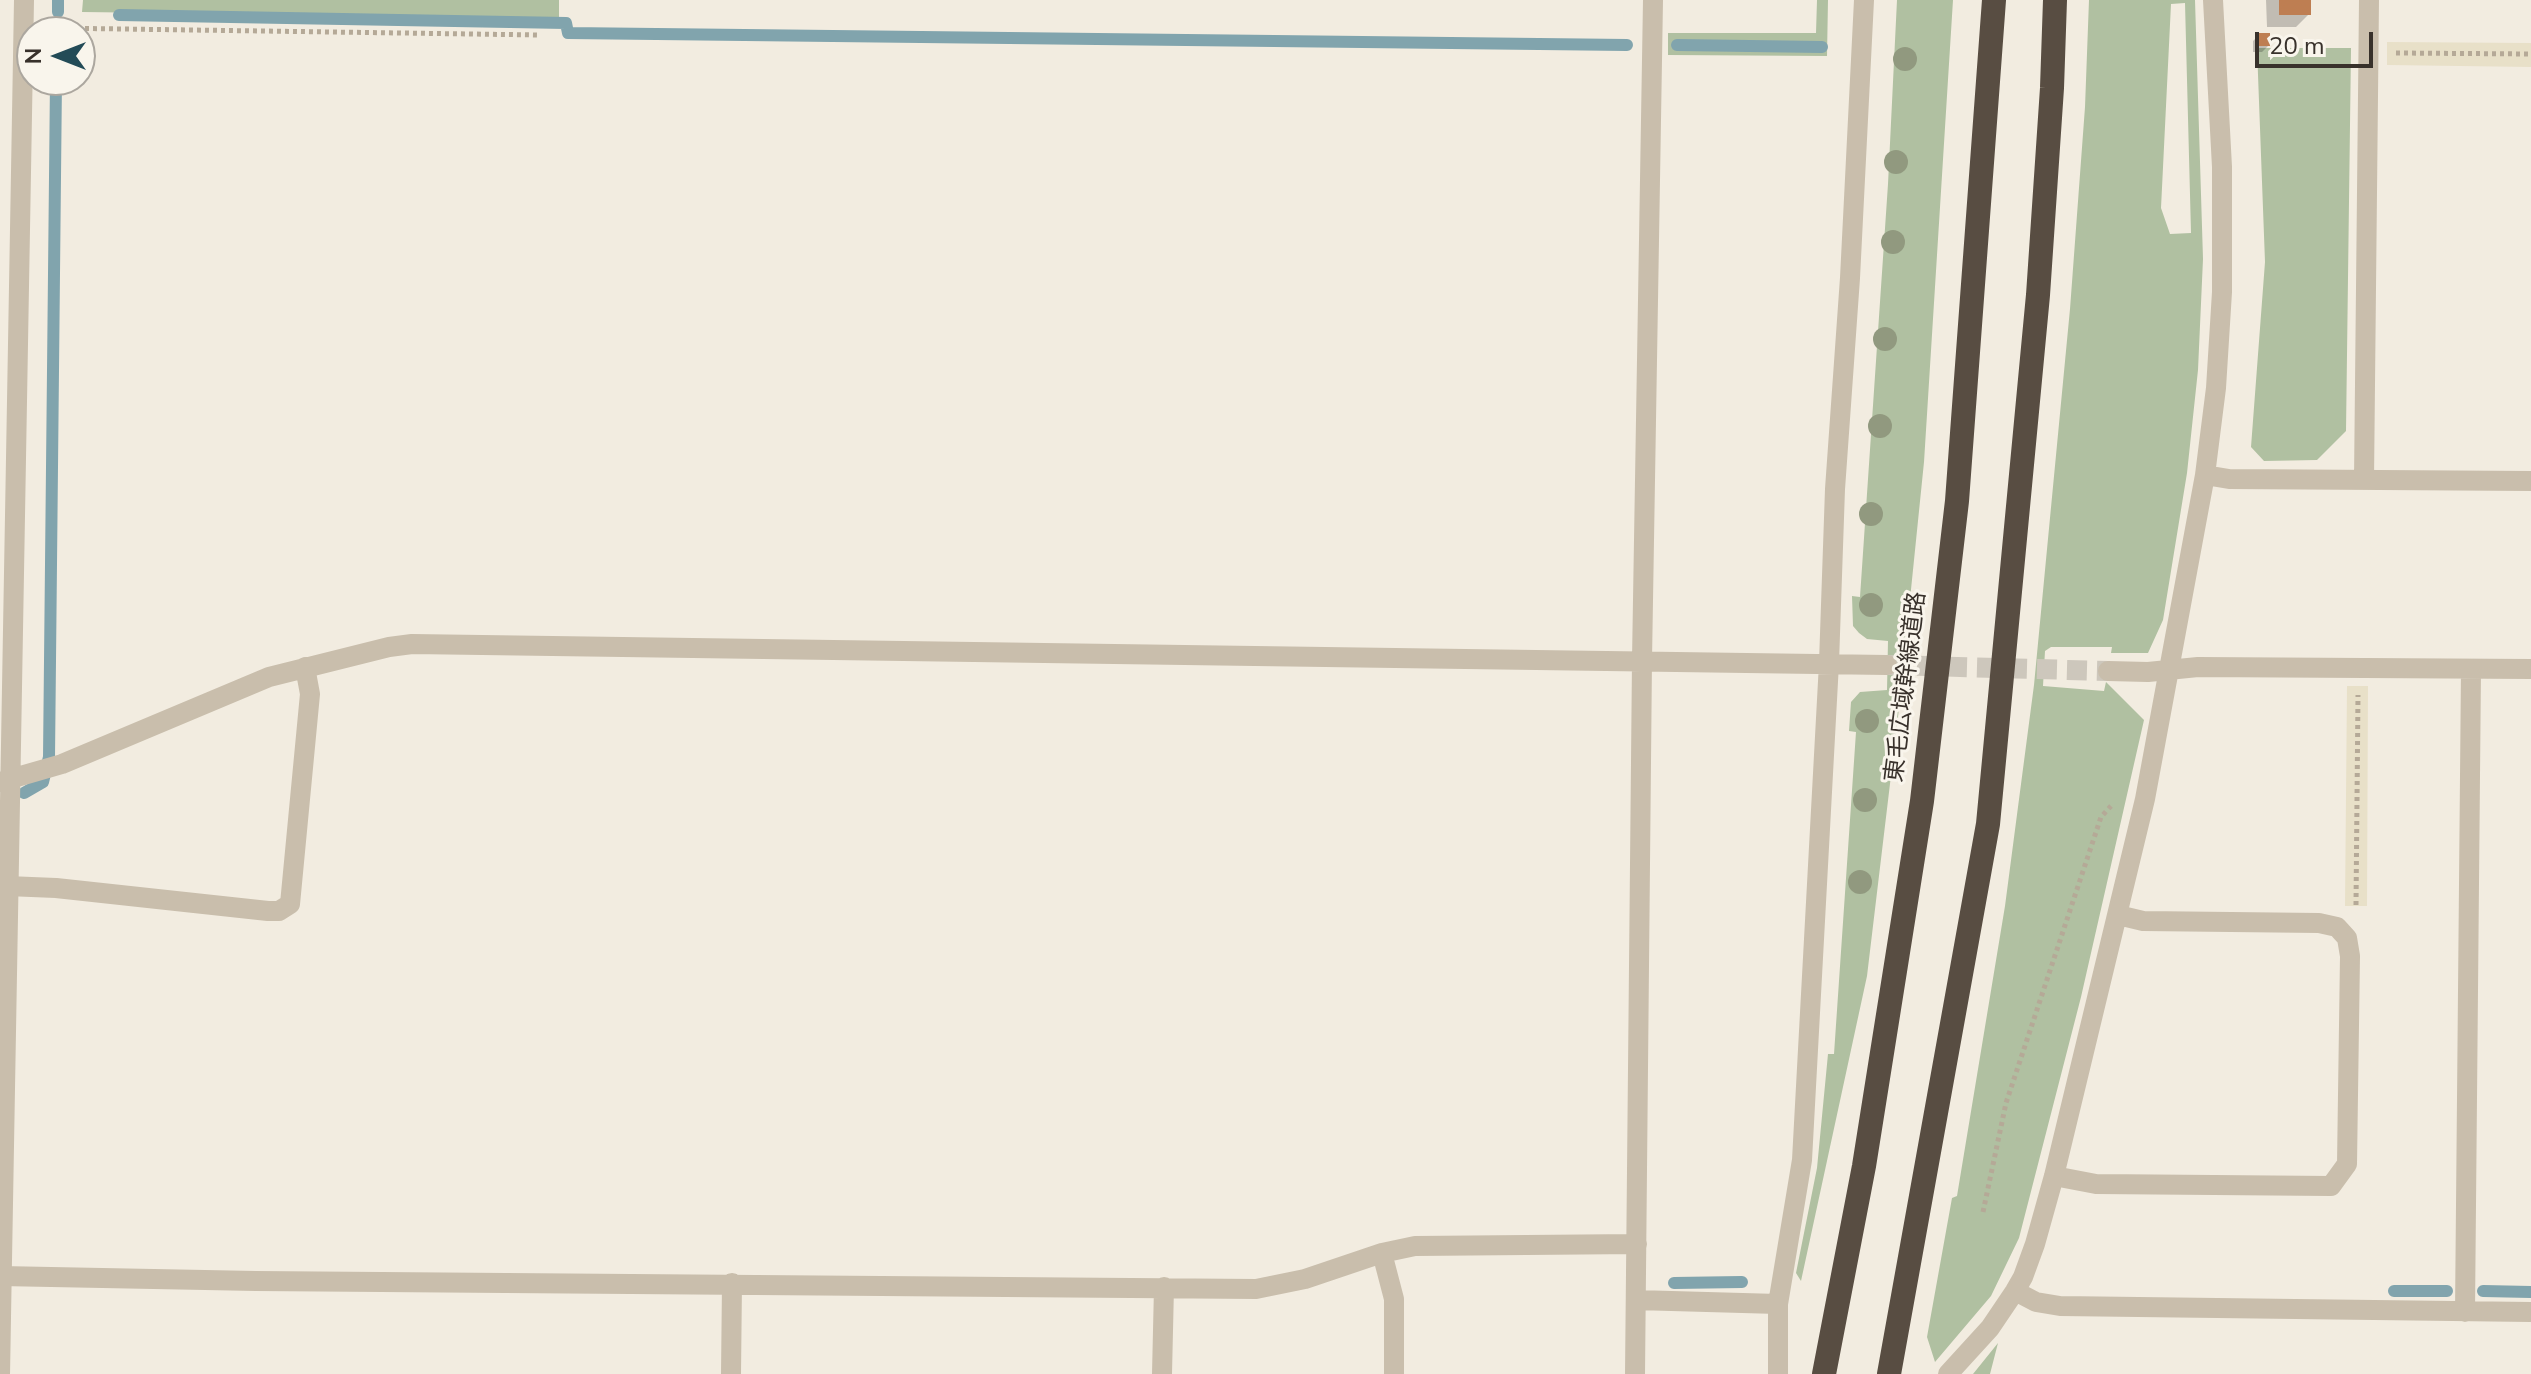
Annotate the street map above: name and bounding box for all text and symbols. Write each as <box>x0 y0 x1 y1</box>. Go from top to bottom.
north arrow <box>16 16 96 96</box>
scale bar <box>2259 16 2377 66</box>
text: 20 m <box>2269 30 2325 62</box>
text: N <box>19 48 49 64</box>
street label: 東毛広域幹線道路 <box>1881 590 1933 784</box>

